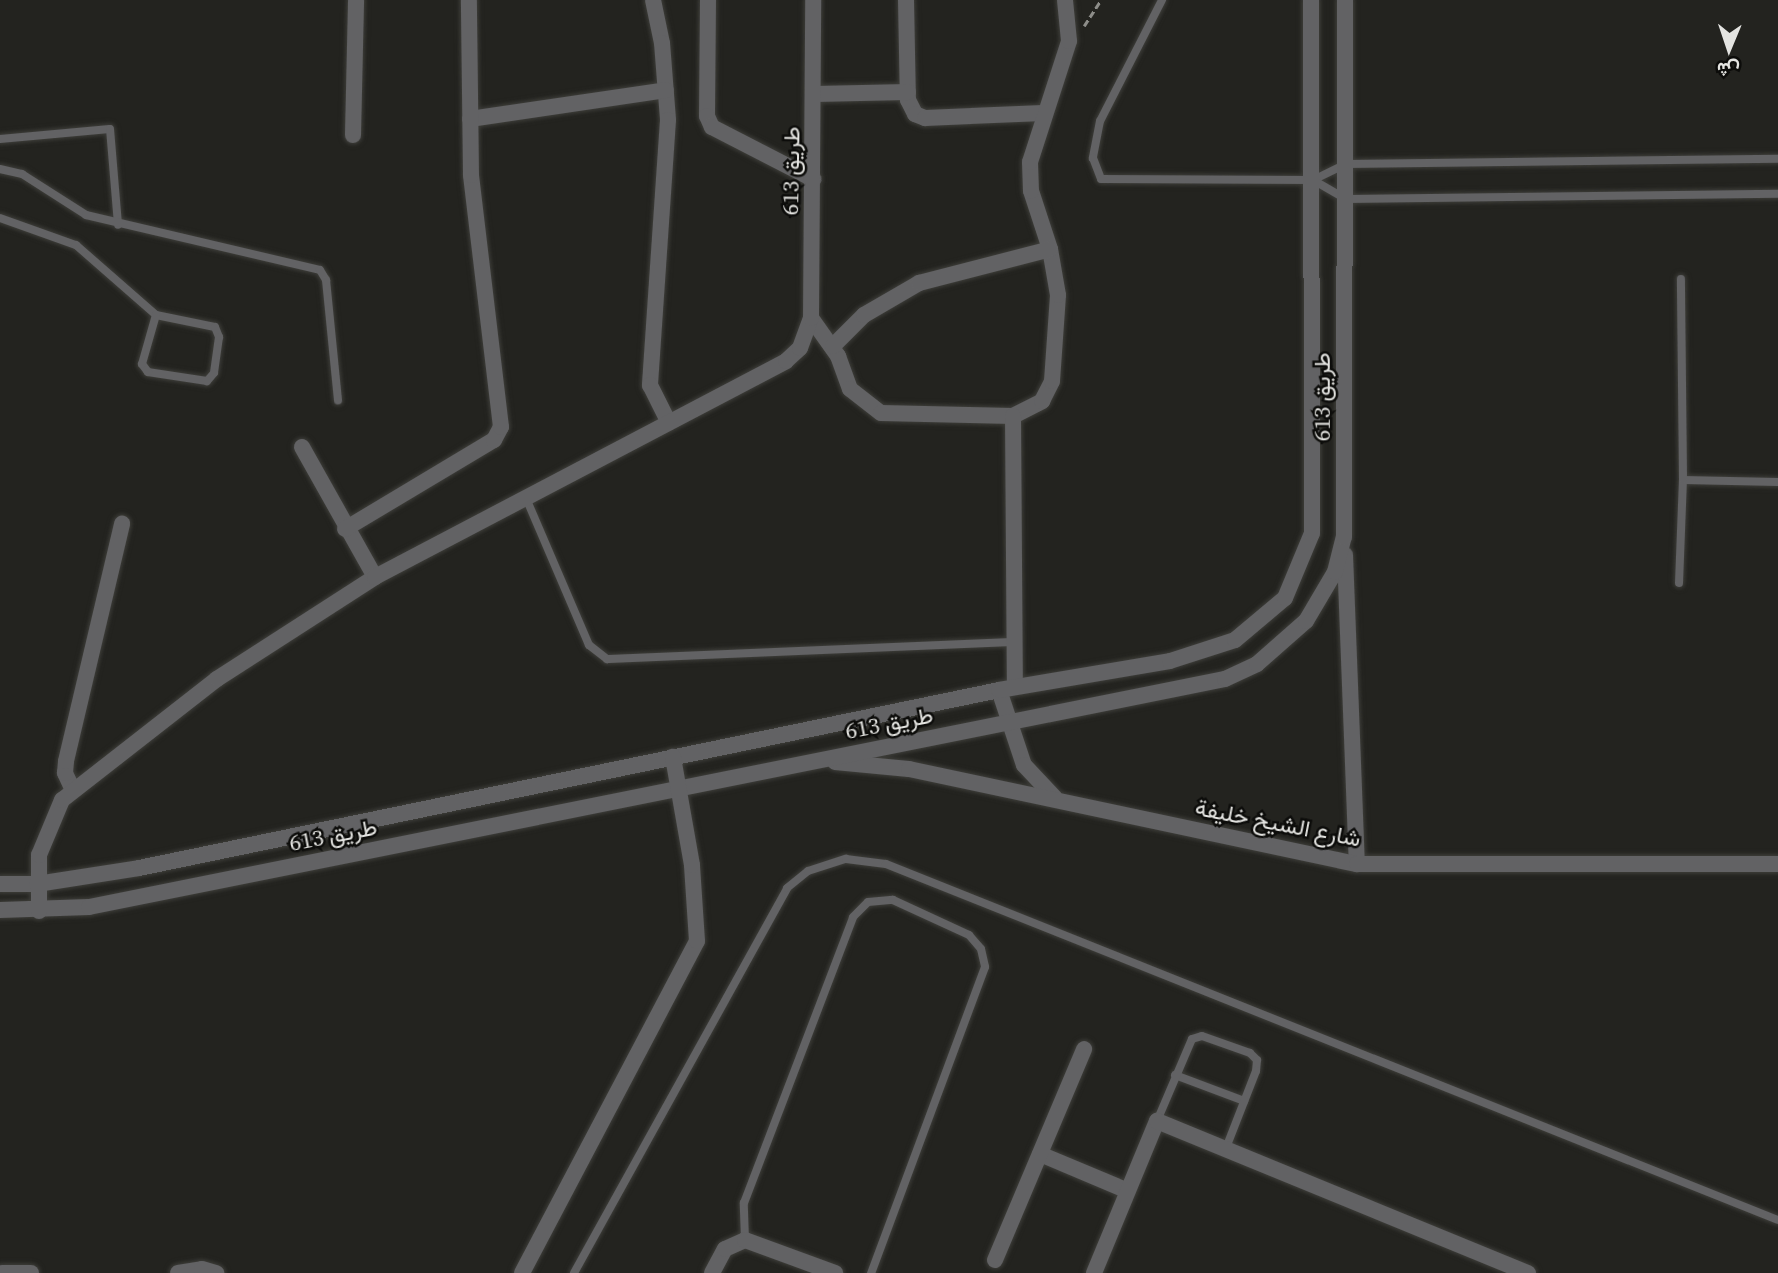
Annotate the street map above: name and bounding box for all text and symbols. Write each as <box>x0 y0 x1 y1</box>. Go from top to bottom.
north arrow <box>1694 14 1764 84</box>
text: ش <box>1716 57 1740 83</box>
street label: طريق 613 <box>776 126 806 216</box>
street label: طريق 613 <box>1308 353 1336 441</box>
street label: طريق 613 <box>843 701 935 745</box>
street label: شارع الشيخ خليفة <box>1193 793 1363 853</box>
street label: طريق 613 <box>287 813 379 857</box>

